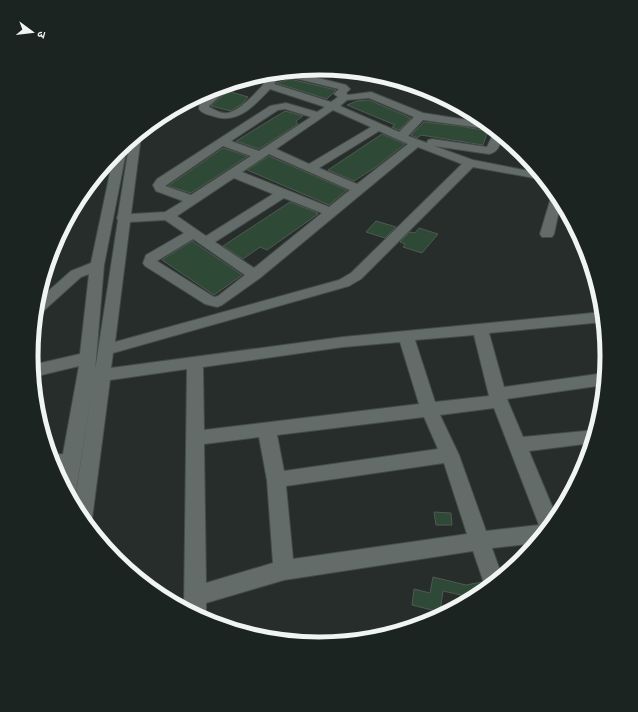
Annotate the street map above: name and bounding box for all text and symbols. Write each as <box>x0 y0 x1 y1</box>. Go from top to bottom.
north arrow <box>12 12 52 52</box>
text: उ <box>33 29 49 40</box>

